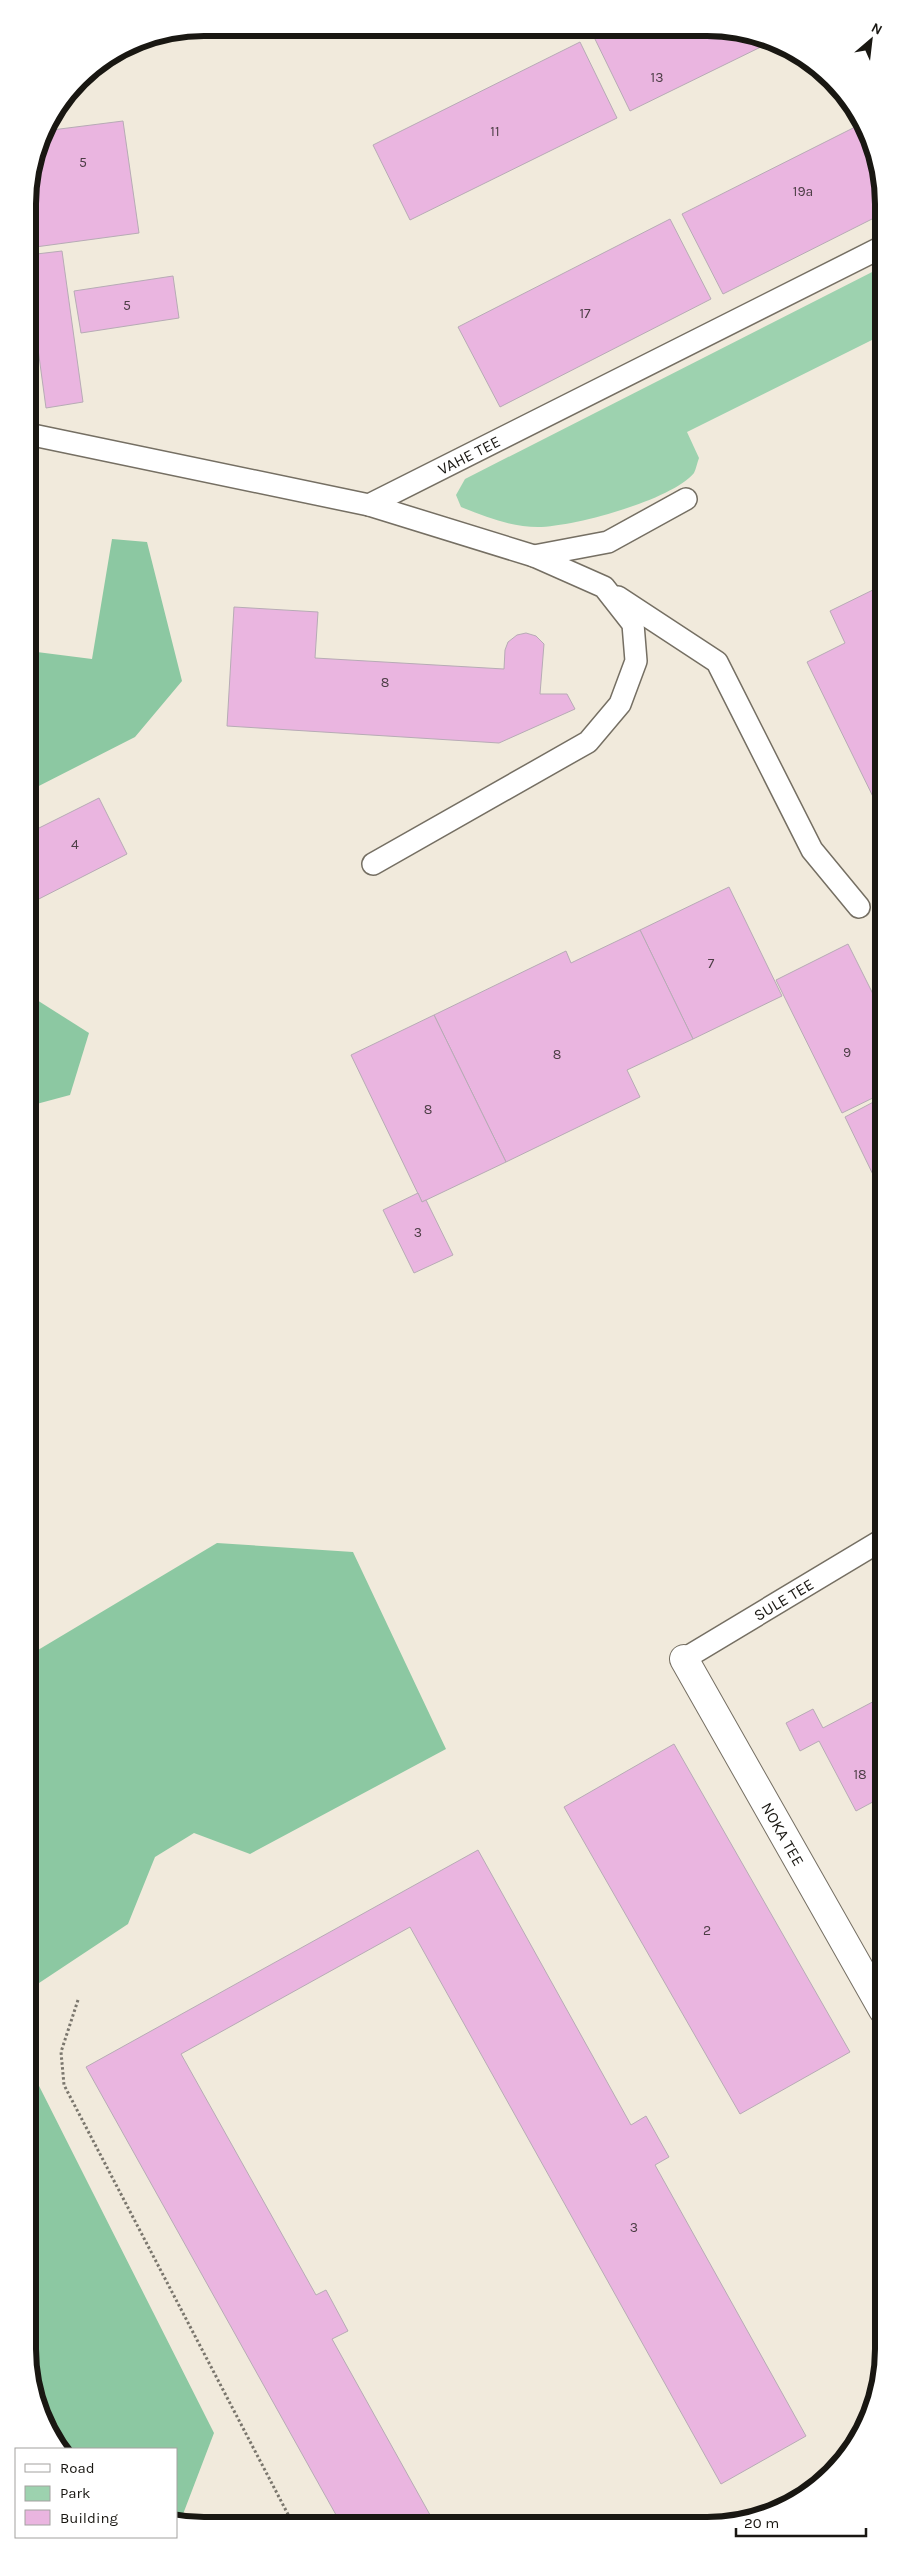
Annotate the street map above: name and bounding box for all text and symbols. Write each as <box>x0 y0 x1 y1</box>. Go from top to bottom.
north arrow <box>846 15 896 65</box>
text: N <box>868 19 885 39</box>
house number: 13 <box>651 69 663 86</box>
house number: 11 <box>490 123 500 140</box>
house number: 5 <box>79 154 87 171</box>
house number: 19a <box>793 183 813 200</box>
house number: 5 <box>123 297 131 314</box>
house number: 17 <box>579 305 591 322</box>
street label: VAHE TEE <box>434 431 503 478</box>
house number: 8 <box>381 674 389 691</box>
house number: 4 <box>71 836 79 853</box>
house number: 7 <box>708 955 715 972</box>
house number: 9 <box>843 1044 851 1061</box>
house number: 8 <box>553 1046 561 1063</box>
house number: 8 <box>424 1101 432 1118</box>
house number: 3 <box>414 1224 422 1241</box>
street label: SULE TEE <box>750 1574 817 1624</box>
house number: 18 <box>853 1766 867 1783</box>
street label: NOKA TEE <box>758 1799 809 1869</box>
house number: 2 <box>703 1922 711 1939</box>
house number: 3 <box>630 2219 638 2236</box>
legend <box>15 2448 178 2538</box>
text: Road <box>60 2459 95 2477</box>
text: Park <box>60 2484 90 2502</box>
scale bar <box>736 2506 866 2538</box>
text: Building <box>60 2509 118 2527</box>
text: 20 m <box>744 2514 779 2532</box>

